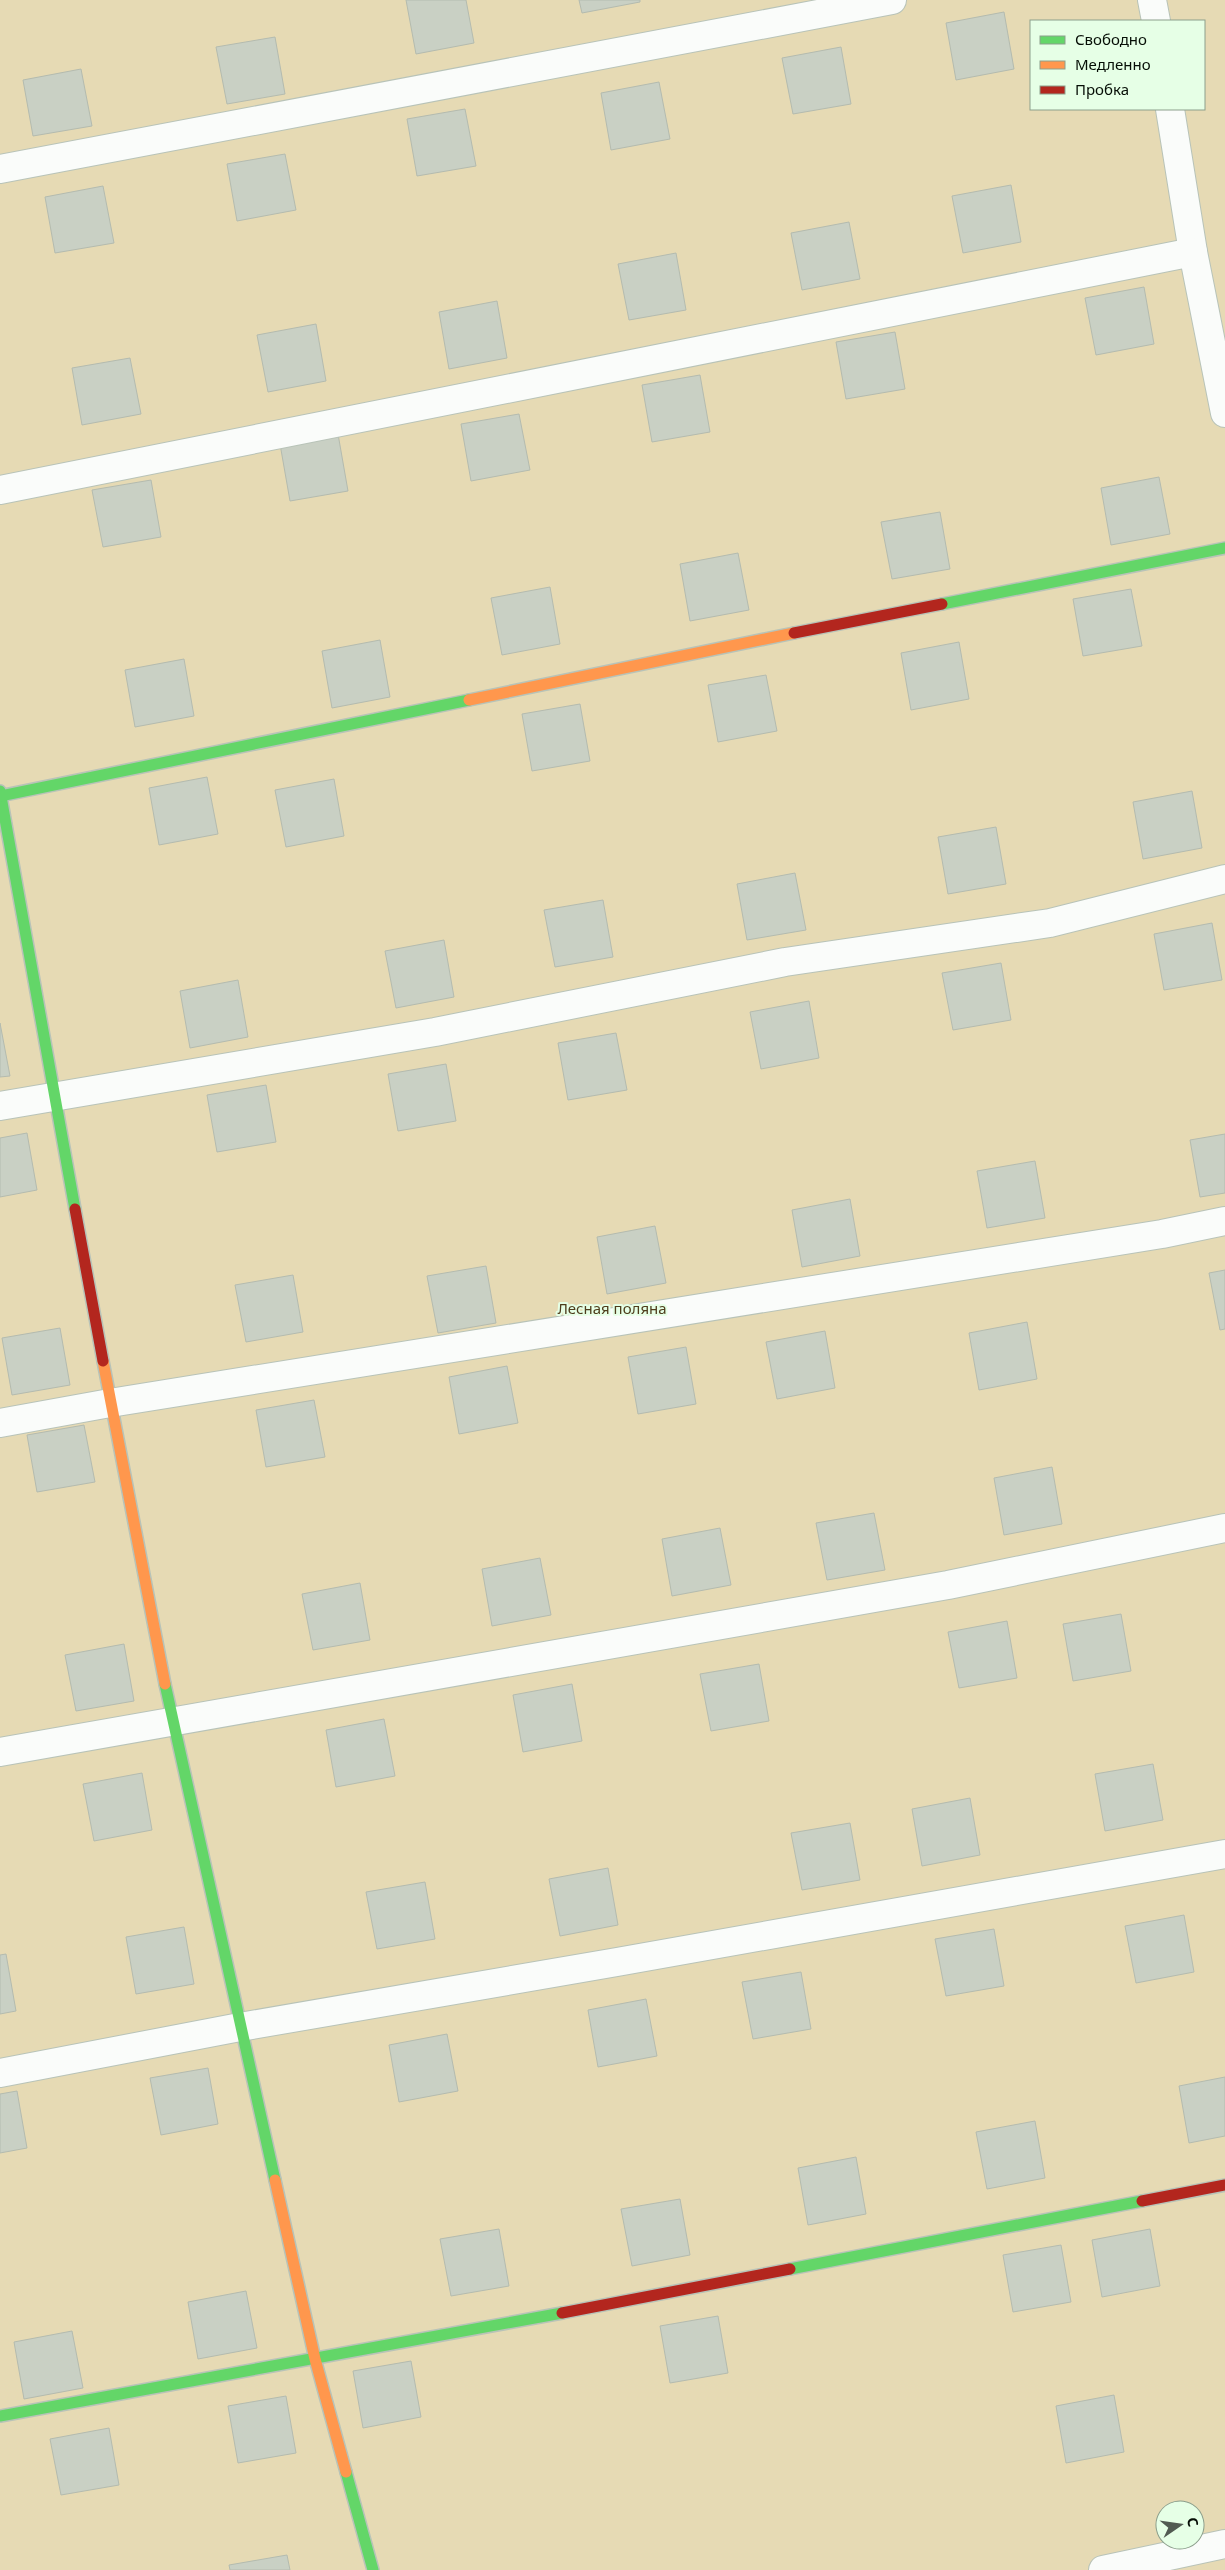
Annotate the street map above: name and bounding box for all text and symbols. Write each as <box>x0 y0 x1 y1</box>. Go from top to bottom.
legend <box>1030 20 1205 110</box>
text: Свободно <box>1075 29 1147 49</box>
text: Медленно <box>1075 54 1151 74</box>
text: Пробка <box>1075 79 1129 99</box>
park label: Лесная поляна <box>557 1298 667 1318</box>
north arrow <box>1155 2500 1205 2550</box>
text: С <box>1183 2515 1203 2529</box>

